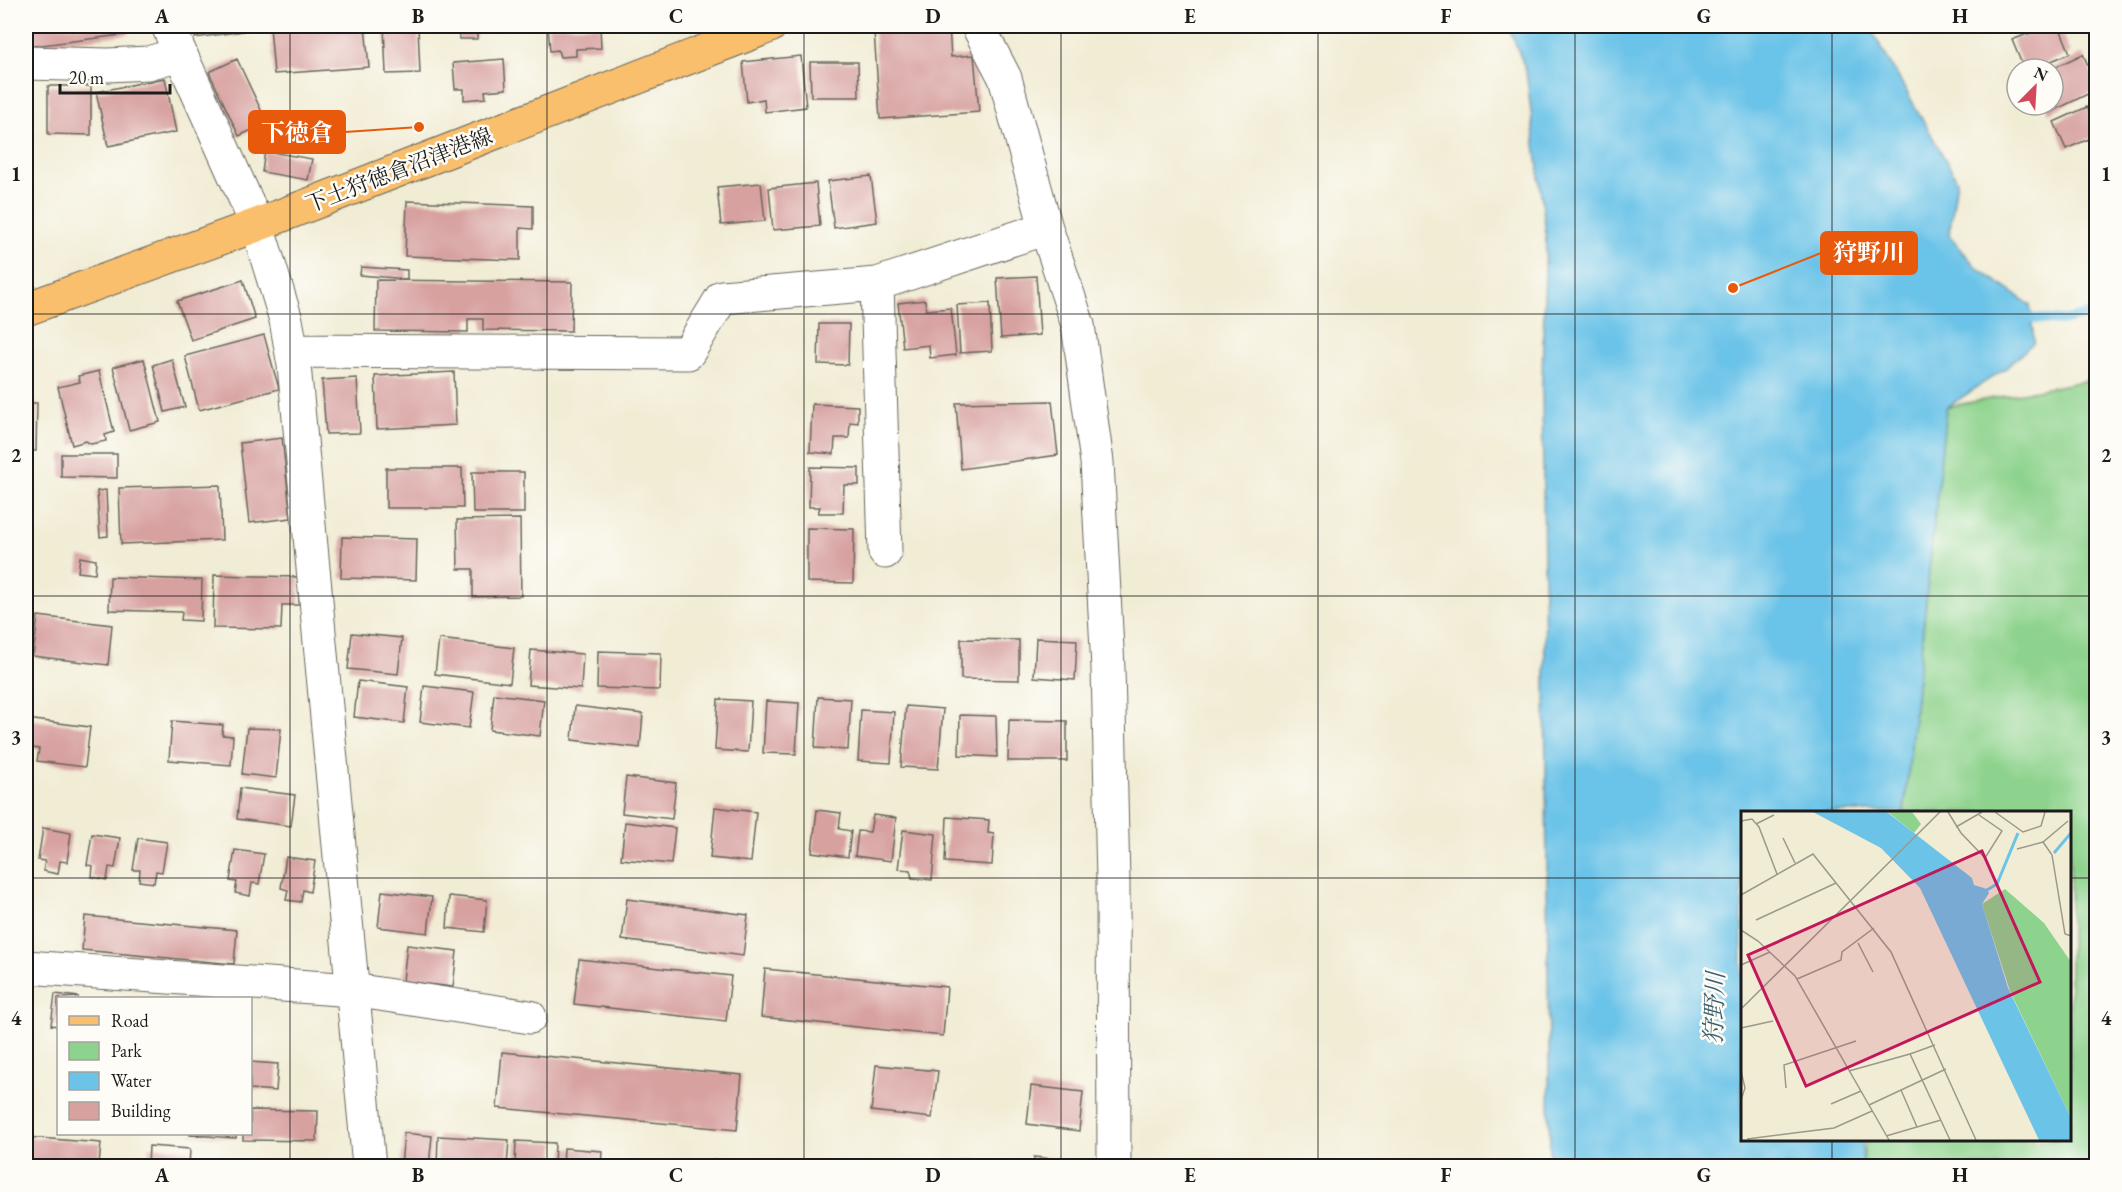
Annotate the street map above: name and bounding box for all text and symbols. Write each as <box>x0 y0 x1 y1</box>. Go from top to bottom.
text: A <box>154 3 170 29</box>
text: B <box>412 3 424 29</box>
text: C <box>669 3 683 29</box>
text: D <box>925 3 941 29</box>
text: E <box>1184 3 1196 29</box>
text: F <box>1441 3 1452 29</box>
text: G <box>1697 3 1711 29</box>
text: H <box>1952 3 1968 29</box>
scale bar <box>60 57 170 95</box>
north arrow <box>2005 57 2065 117</box>
text: N <box>2031 62 2051 86</box>
text: 20 m <box>69 66 104 89</box>
callout: 下徳倉 <box>249 111 345 153</box>
text: 下徳倉 <box>261 117 333 148</box>
street label: 下土狩徳倉沼津港線 <box>301 121 497 219</box>
text: 1 <box>11 161 21 187</box>
text: 1 <box>2101 161 2111 187</box>
callout: 狩野川 <box>1821 232 1917 274</box>
text: 狩野川 <box>1833 237 1905 268</box>
text: 2 <box>11 442 22 468</box>
text: 2 <box>2101 442 2112 468</box>
text: 3 <box>11 724 21 750</box>
text: 3 <box>2101 724 2111 750</box>
inset map <box>1741 811 2071 1141</box>
water label: 狩野川 <box>1697 968 1731 1045</box>
legend <box>57 997 252 1135</box>
text: 4 <box>11 1005 22 1031</box>
text: 4 <box>2101 1005 2112 1031</box>
text: Road <box>111 1009 150 1032</box>
text: Park <box>111 1039 142 1062</box>
text: Water <box>111 1069 152 1092</box>
text: Building <box>111 1099 171 1122</box>
text: A <box>154 1162 170 1188</box>
text: B <box>412 1162 424 1188</box>
text: C <box>669 1162 683 1188</box>
text: D <box>925 1162 941 1188</box>
text: E <box>1184 1162 1196 1188</box>
text: F <box>1441 1162 1452 1188</box>
text: G <box>1697 1162 1711 1188</box>
text: H <box>1952 1162 1968 1188</box>

